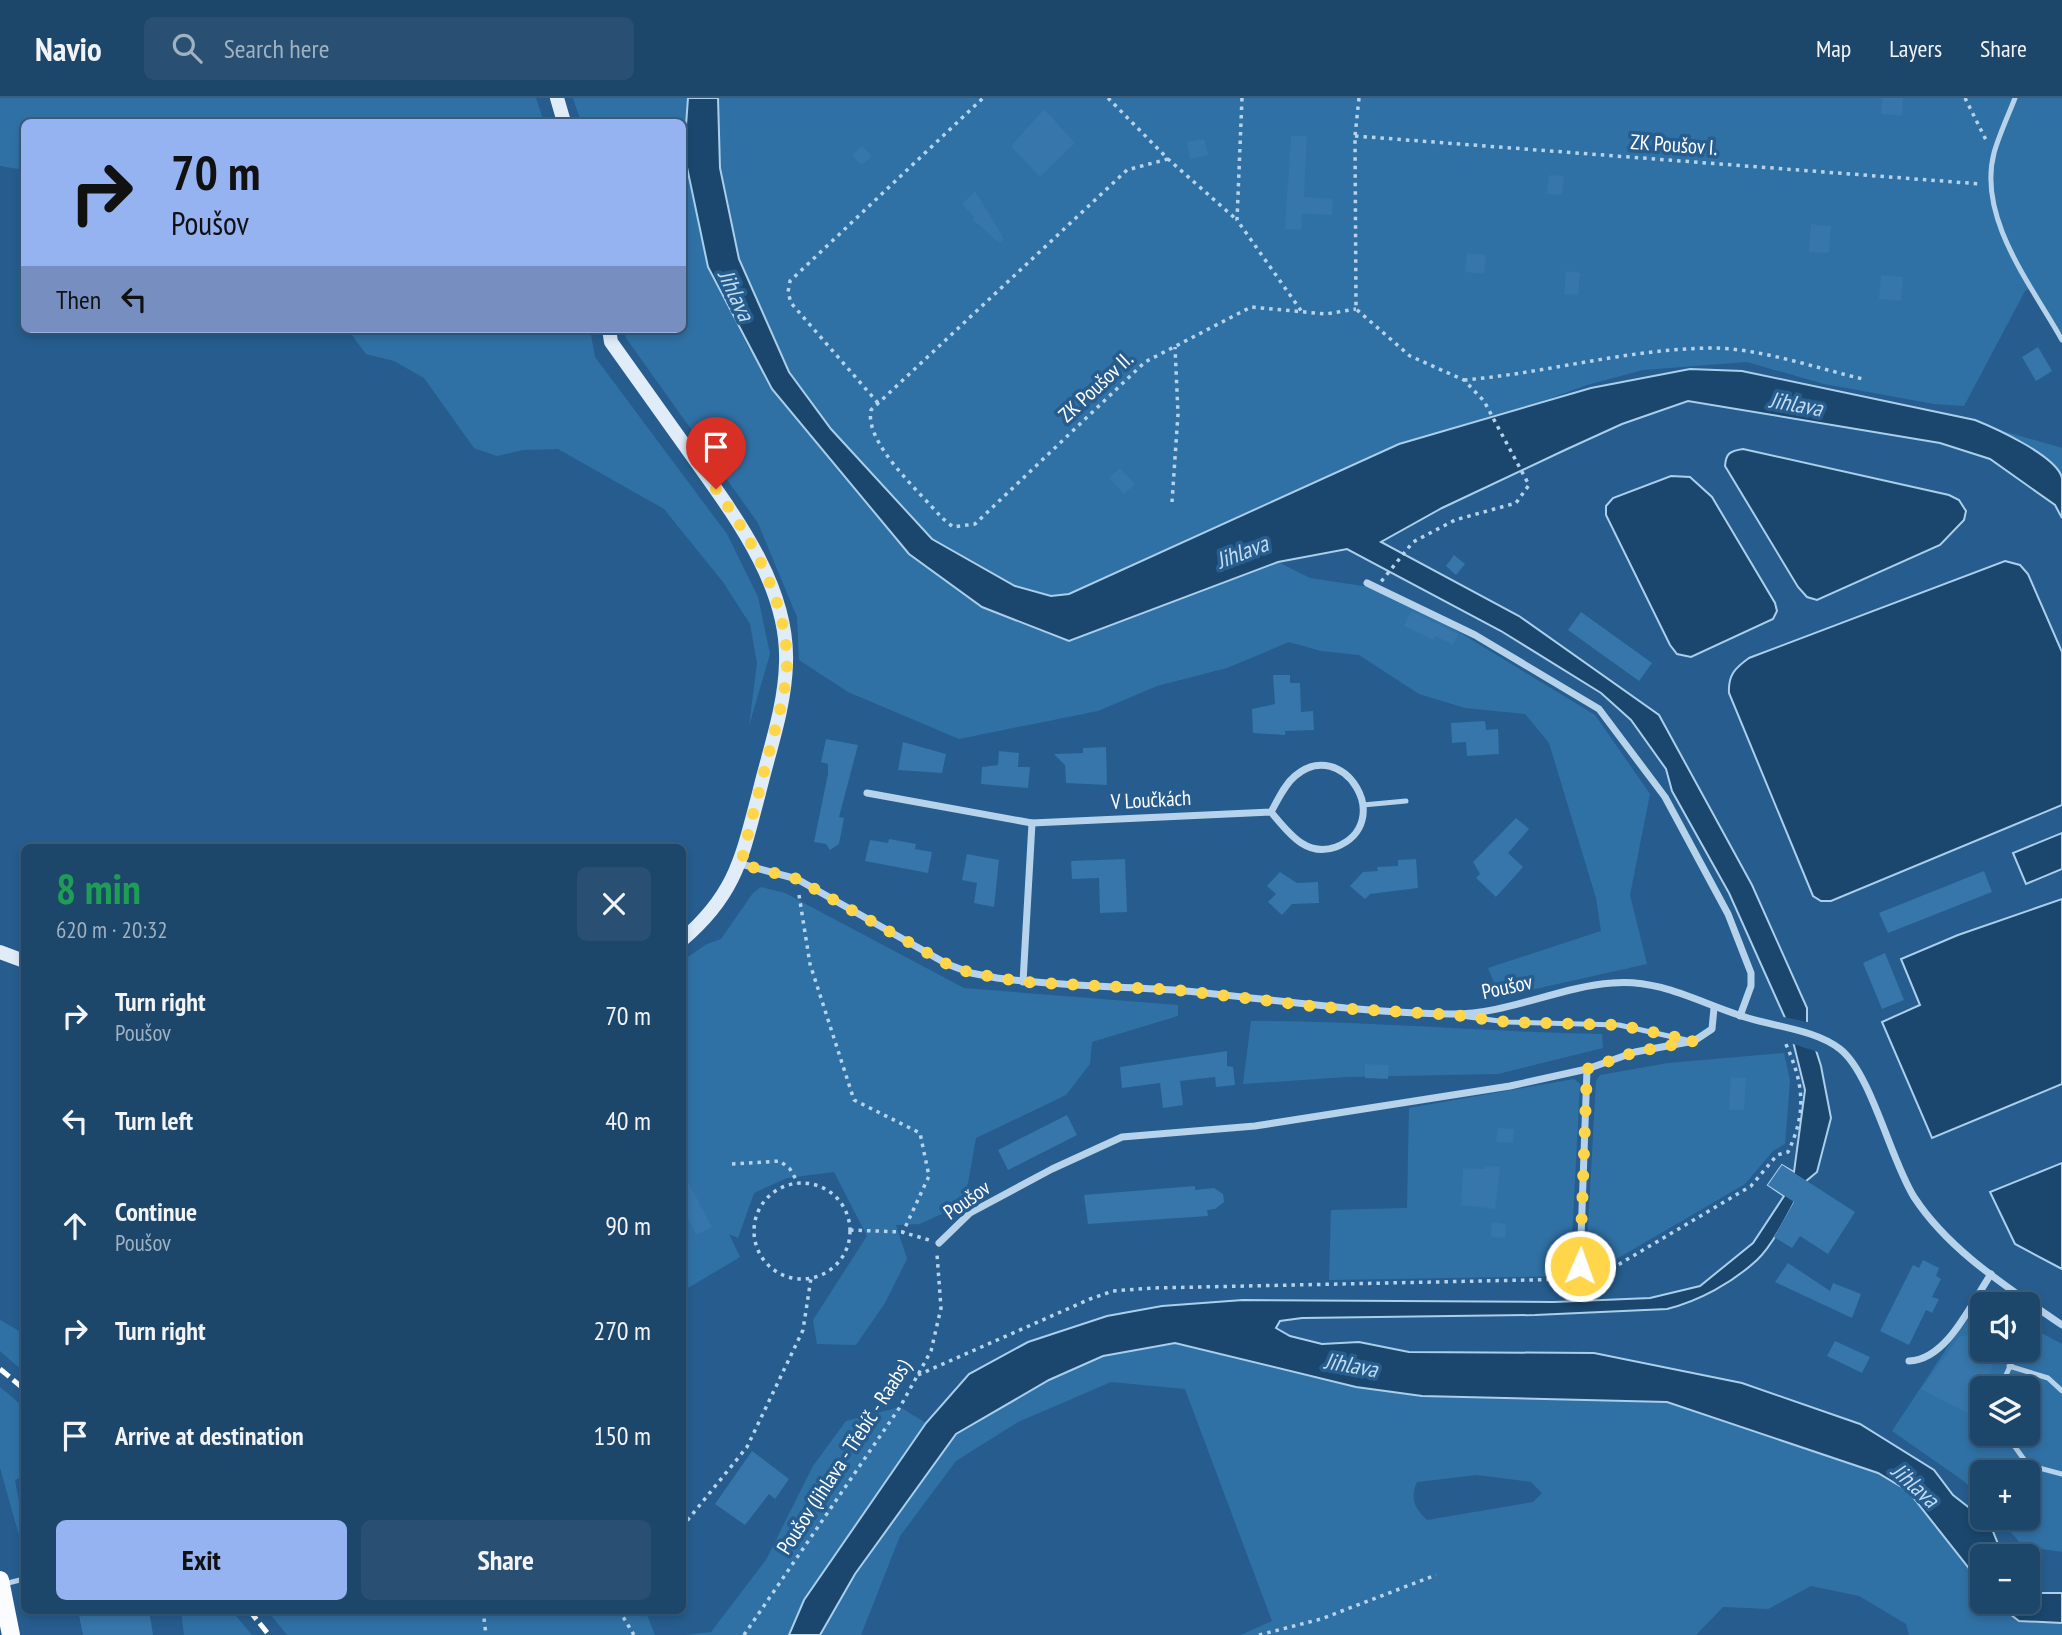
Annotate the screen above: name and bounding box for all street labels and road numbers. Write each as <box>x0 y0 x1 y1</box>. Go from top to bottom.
street label: ZK Poušov I. <box>1630 128 1718 161</box>
street label: ZK Poušov II. <box>1053 345 1139 428</box>
street label: V Loučkách <box>1109 784 1192 815</box>
street label: Poušov <box>1479 968 1536 1005</box>
street label: Poušov <box>938 1173 996 1225</box>
street label: Poušov (Jihlava - Třebíč - Raabs) <box>771 1354 917 1559</box>

